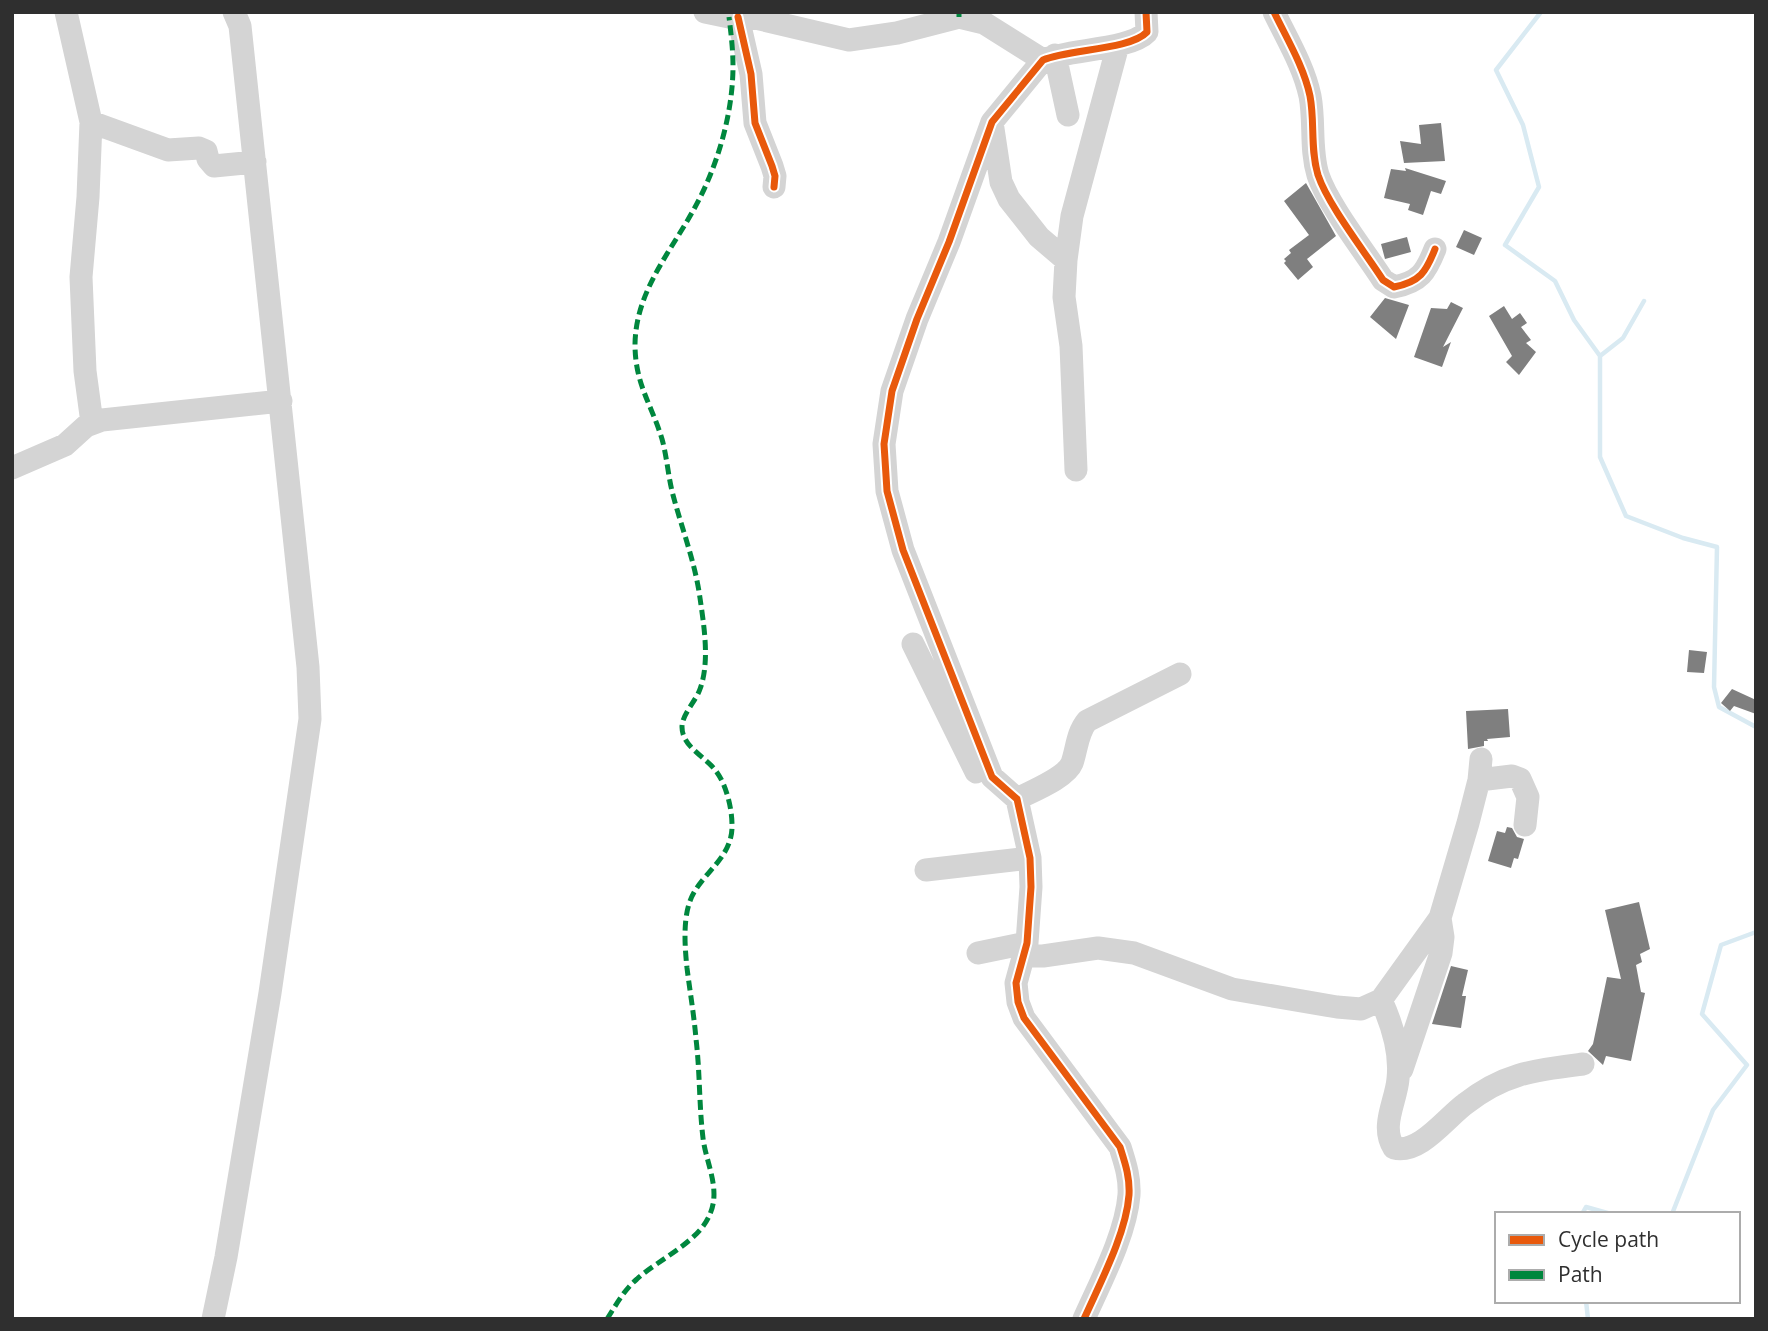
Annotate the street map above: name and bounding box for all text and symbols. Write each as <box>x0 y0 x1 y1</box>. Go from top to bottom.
legend <box>1495 1212 1740 1303</box>
text: Cycle path <box>1558 1225 1659 1253</box>
text: Path <box>1558 1260 1603 1288</box>

